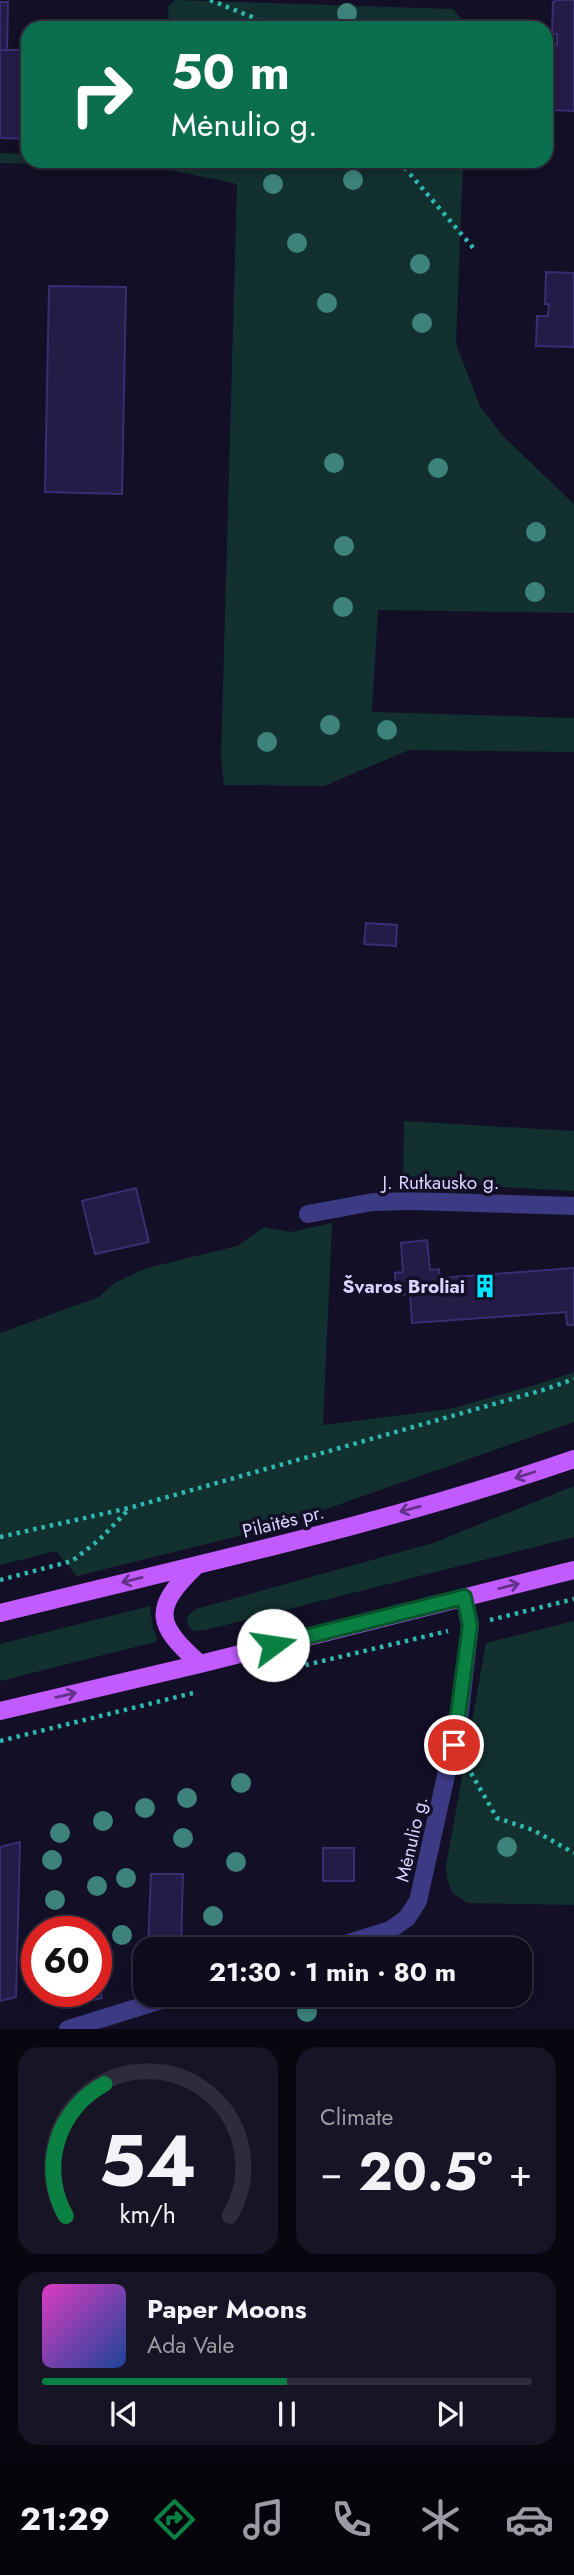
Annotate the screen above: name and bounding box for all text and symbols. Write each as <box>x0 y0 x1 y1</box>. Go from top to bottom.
text: 50 m <box>171 37 290 107</box>
icon: right <box>56 49 147 140</box>
text: Mėnulio g. <box>171 102 318 148</box>
street label: J. Rutkausko g. <box>380 1169 499 1196</box>
building icon: Švaros Broliai <box>471 1272 499 1300</box>
place label: Švaros Broliai <box>343 1273 465 1300</box>
one-way arrow <box>514 1469 536 1482</box>
street label: Pilaitės pr. <box>239 1498 327 1545</box>
one-way arrow <box>399 1503 422 1516</box>
one-way arrow <box>121 1574 144 1587</box>
one-way arrow <box>497 1579 520 1592</box>
position arrow <box>236 1608 310 1682</box>
one-way arrow <box>55 1688 77 1701</box>
pin <box>424 1715 484 1775</box>
icon: arrive <box>435 1726 473 1764</box>
street label: Mėnulio g. <box>389 1794 434 1885</box>
speed limit sign: 60 <box>21 1916 112 2007</box>
text: 21:30 · 1 min · 80 m <box>209 1953 456 1991</box>
text: Climate <box>320 2100 393 2134</box>
text: 54 <box>99 2109 197 2214</box>
text: 20.5° <box>358 2134 493 2210</box>
text: − <box>320 2145 342 2200</box>
text: + <box>509 2145 532 2200</box>
text: km/h <box>120 2196 176 2232</box>
text: Paper Moons <box>147 2290 307 2328</box>
text: Ada Vale <box>147 2328 234 2362</box>
icon: previous <box>105 2395 143 2433</box>
icon: pause <box>268 2395 306 2433</box>
icon: next <box>431 2395 469 2433</box>
icon: directions <box>150 2495 199 2544</box>
icon: music <box>239 2495 288 2544</box>
icon: phone <box>327 2495 376 2544</box>
icon: climate <box>416 2495 465 2544</box>
icon: car <box>505 2495 554 2544</box>
text: 21:29 <box>20 2496 110 2542</box>

